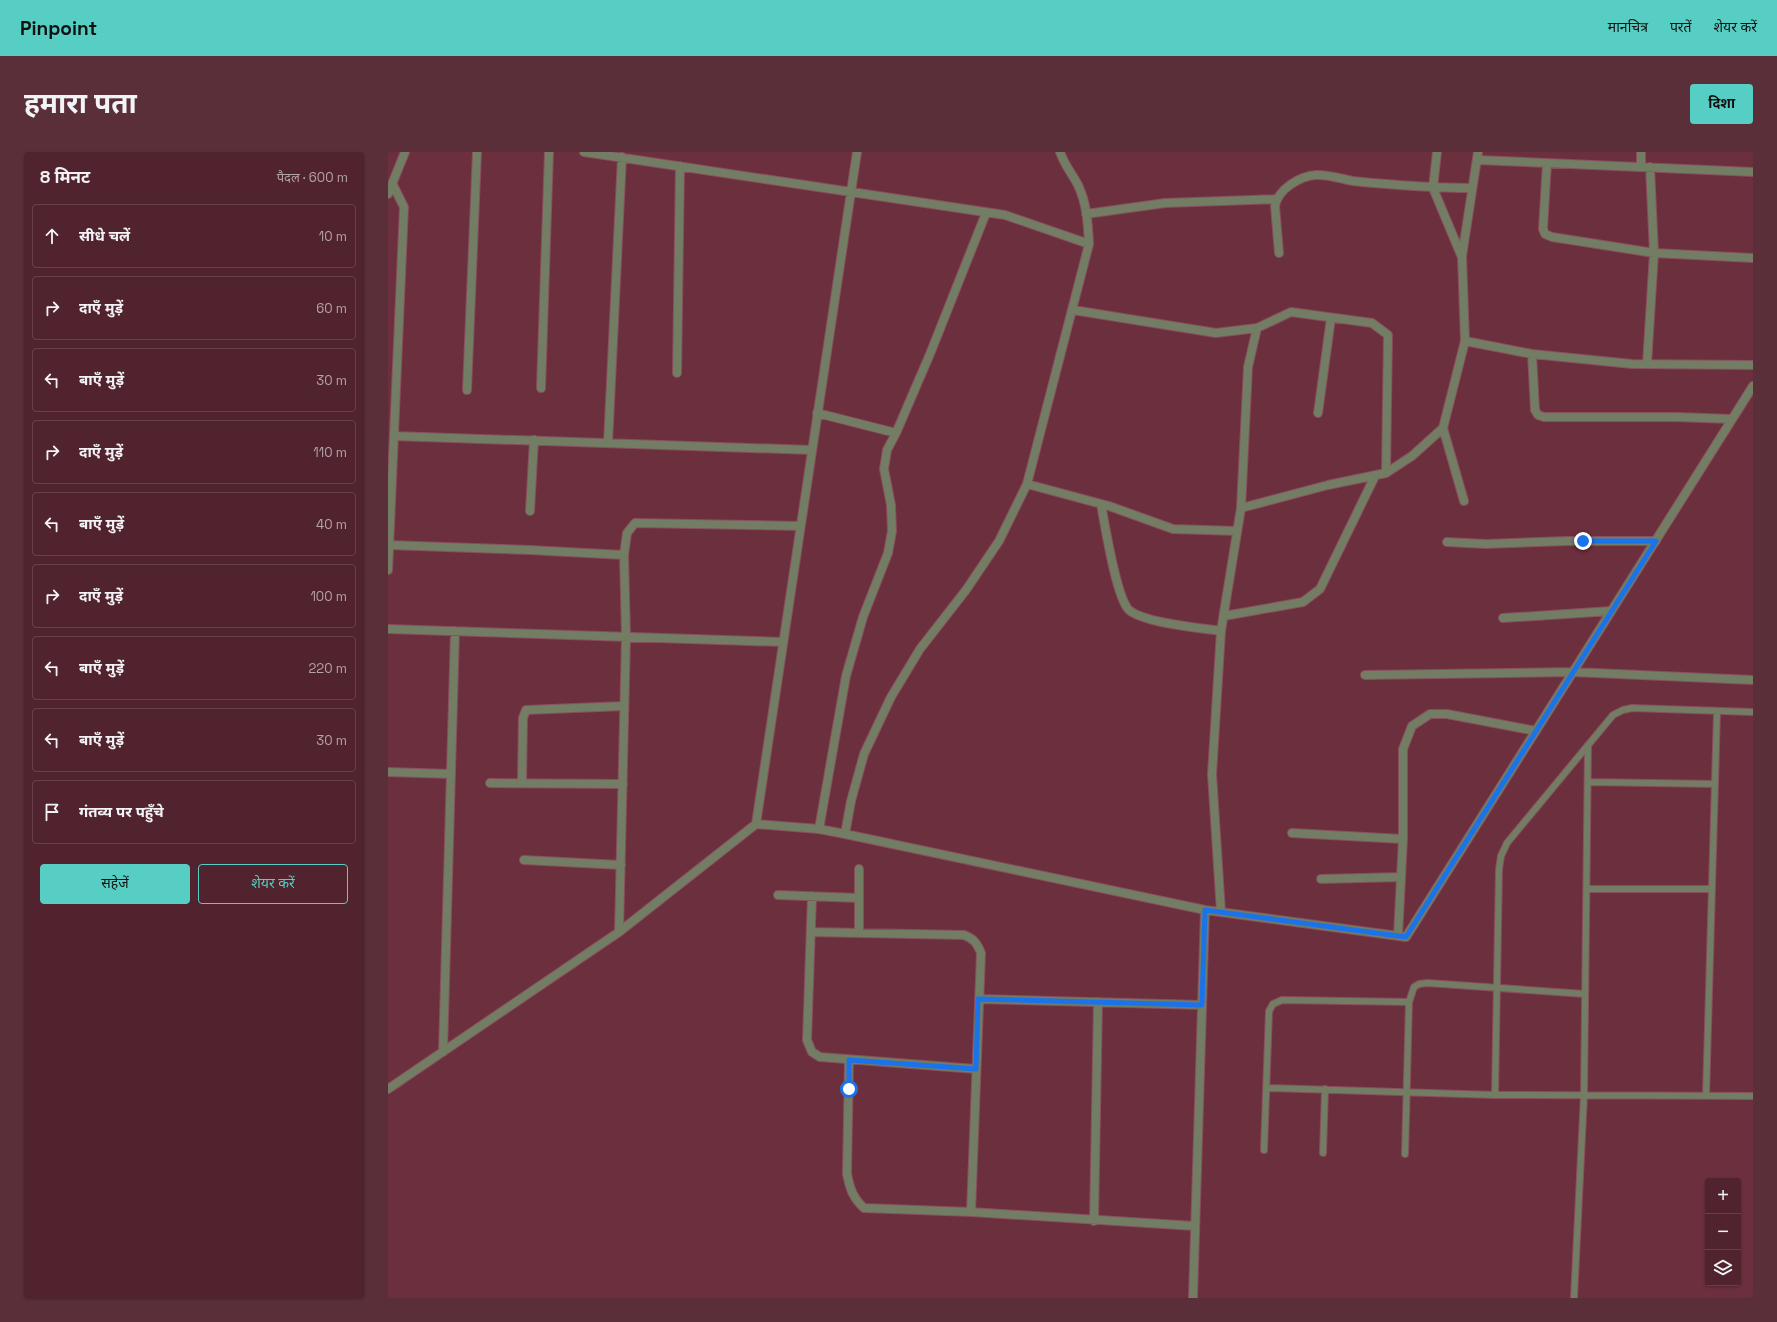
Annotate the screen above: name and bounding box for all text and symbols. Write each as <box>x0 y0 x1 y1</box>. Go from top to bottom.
text: Pinpoint <box>20 16 97 41</box>
text: मानचित्र <box>1608 18 1648 36</box>
text: परतें <box>1670 18 1692 36</box>
text: शेयर करें <box>1714 18 1757 36</box>
button: दिशा <box>1690 84 1753 124</box>
text: हमारा पता <box>24 85 137 121</box>
text: 8 मिनट <box>40 166 90 188</box>
text: पैदल · 600 m <box>277 169 348 186</box>
icon: ahead <box>41 225 63 247</box>
text: सीधे चलें <box>79 226 130 245</box>
text: 10 m <box>319 228 347 245</box>
icon: right <box>41 297 63 319</box>
text: दाएँ मुड़ें <box>79 298 123 317</box>
text: 60 m <box>316 300 347 317</box>
icon: left <box>41 369 63 391</box>
text: बाएँ मुड़ें <box>79 370 124 389</box>
text: 30 m <box>316 372 347 389</box>
icon: right <box>41 441 63 463</box>
text: दाएँ मुड़ें <box>79 442 123 461</box>
text: 110 m <box>313 444 347 461</box>
icon: left <box>41 513 63 535</box>
text: बाएँ मुड़ें <box>79 514 124 533</box>
text: 40 m <box>316 516 347 533</box>
route end <box>1574 532 1592 550</box>
icon: right <box>41 585 63 607</box>
text: दाएँ मुड़ें <box>79 586 123 605</box>
text: 100 m <box>310 588 347 605</box>
icon: left <box>41 657 63 679</box>
text: बाएँ मुड़ें <box>79 658 124 677</box>
text: 220 m <box>308 660 347 677</box>
icon: left <box>41 729 63 751</box>
text: बाएँ मुड़ें <box>79 730 124 749</box>
text: 30 m <box>316 732 347 749</box>
icon: arrive <box>41 801 63 823</box>
text: गंतव्य पर पहुँचे <box>79 802 164 821</box>
button: सहेजें <box>40 864 190 904</box>
button: शेयर करें <box>198 864 348 904</box>
route start <box>840 1080 858 1098</box>
map controls <box>1705 1178 1741 1286</box>
button: + <box>1705 1178 1741 1214</box>
button: − <box>1705 1214 1741 1250</box>
button: layers <box>1705 1250 1741 1286</box>

